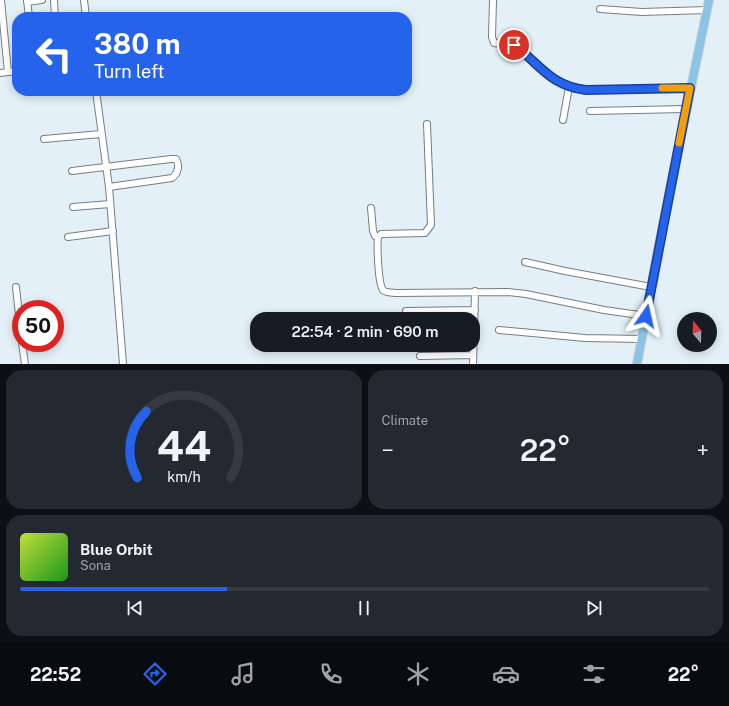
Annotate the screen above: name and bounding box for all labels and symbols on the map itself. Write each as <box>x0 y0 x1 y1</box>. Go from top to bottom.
pin <box>497 28 531 62</box>
position arrow <box>625 295 667 337</box>
speed limit sign: 50 <box>12 300 64 352</box>
north arrow <box>677 312 717 352</box>

